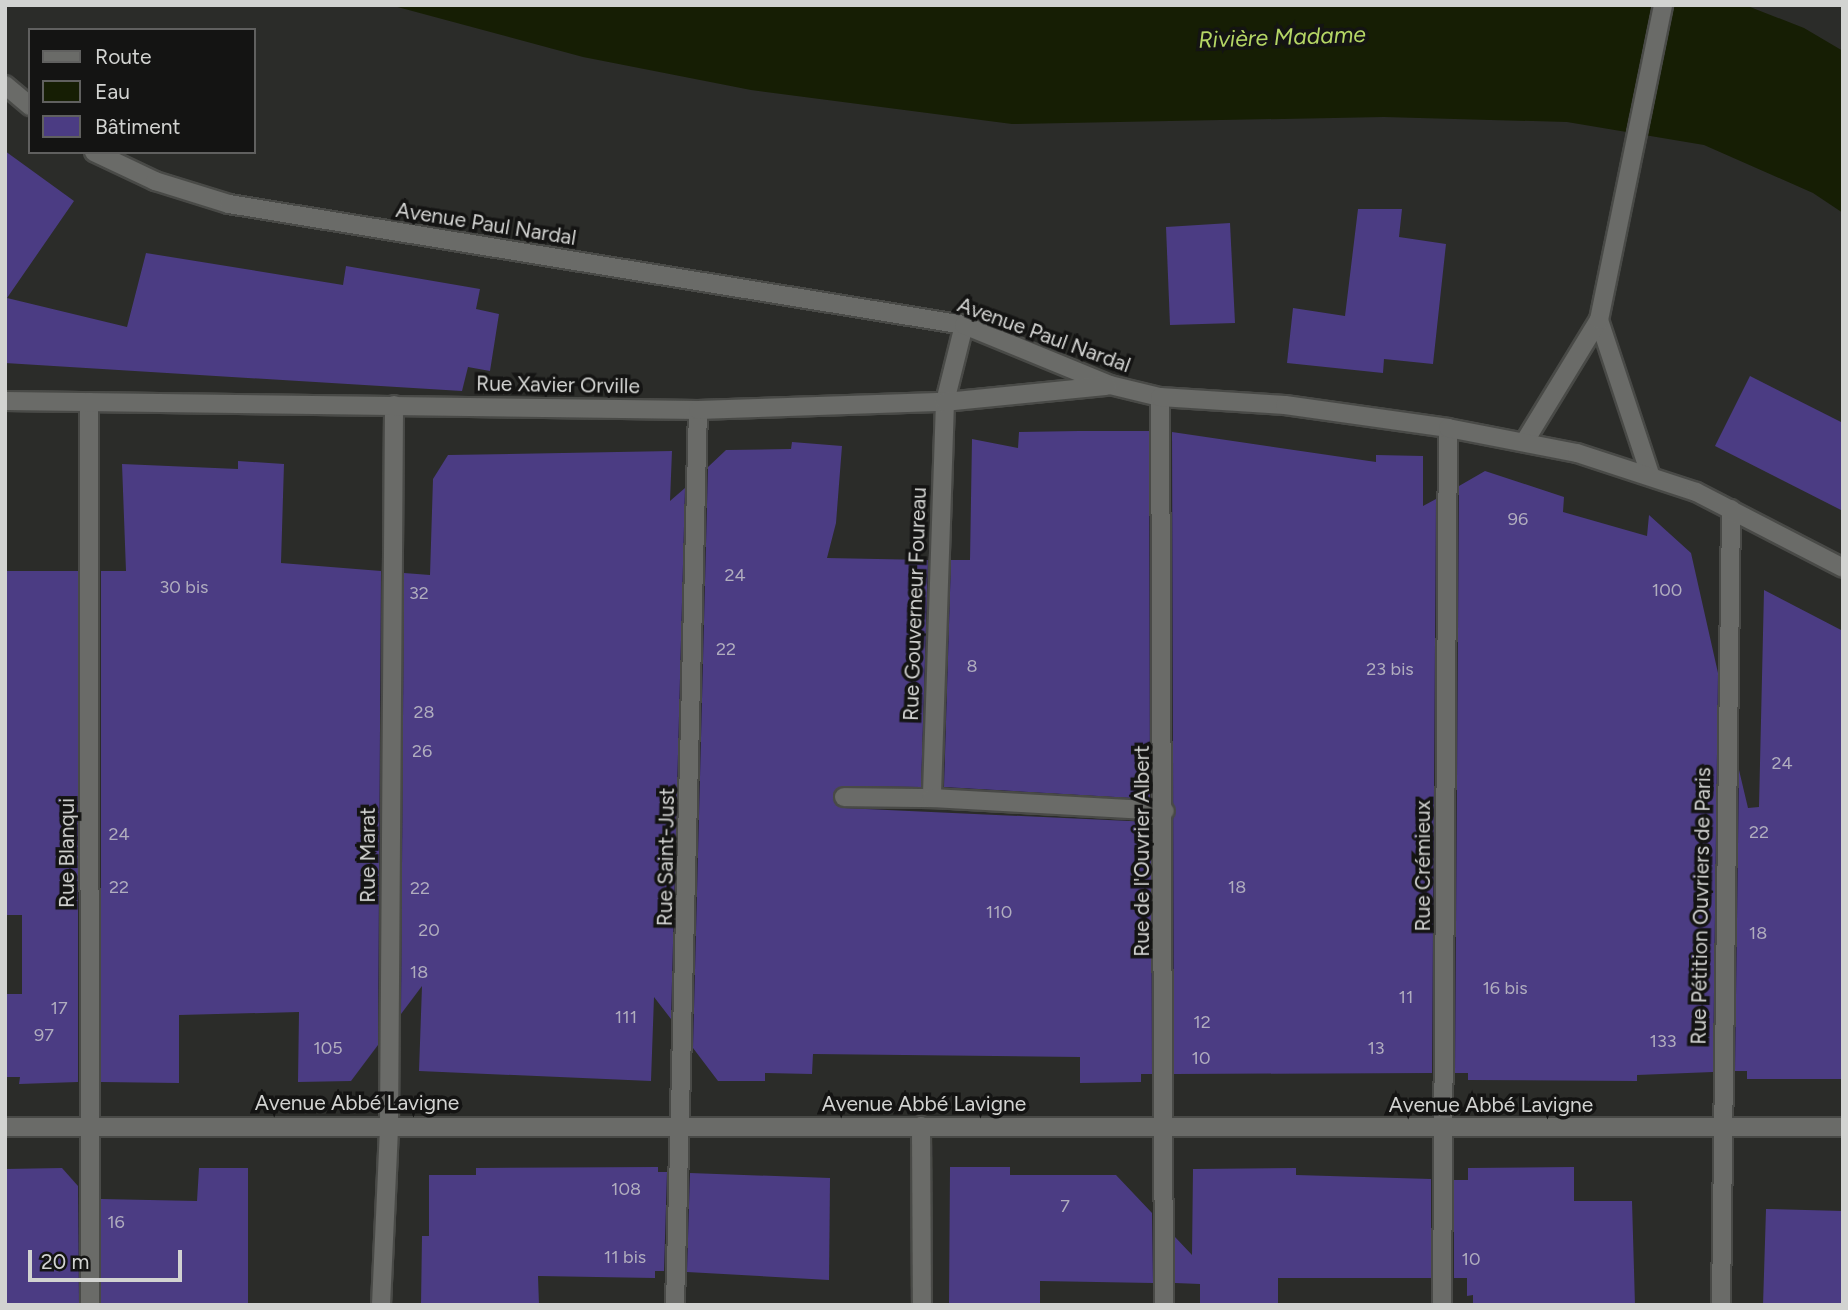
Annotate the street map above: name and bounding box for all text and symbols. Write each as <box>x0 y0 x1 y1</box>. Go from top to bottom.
water label: Rivière Madame <box>1198 20 1366 54</box>
legend <box>28 28 256 154</box>
text: Route <box>95 44 151 69</box>
text: Eau <box>95 79 130 104</box>
text: Bâtiment <box>95 114 180 139</box>
street label: Avenue Paul Nardal <box>394 197 578 251</box>
street label: Avenue Paul Nardal <box>954 292 1134 378</box>
street label: Rue Xavier Orville <box>476 371 640 399</box>
street label: Rue Gouverneur Foureau <box>898 487 932 721</box>
house number: 96 <box>1508 508 1528 530</box>
house number: 24 <box>724 564 746 586</box>
house number: 30 bis <box>160 576 208 598</box>
house number: 100 <box>1652 579 1682 601</box>
house number: 32 <box>409 582 429 604</box>
house number: 22 <box>716 638 736 660</box>
house number: 8 <box>966 655 978 677</box>
house number: 23 bis <box>1366 658 1414 680</box>
house number: 28 <box>413 701 435 723</box>
house number: 26 <box>412 740 432 762</box>
street label: Rue de l'Ouvrier Albert <box>1129 745 1155 957</box>
house number: 24 <box>1771 752 1793 774</box>
street label: Rue Pétition Ouvriers de Paris <box>1686 767 1716 1045</box>
street label: Rue Saint-Just <box>652 787 680 927</box>
street label: Rue Blanqui <box>54 798 80 908</box>
street label: Rue Crémieux <box>1410 800 1436 932</box>
street label: Rue Marat <box>355 807 381 903</box>
house number: 22 <box>1749 821 1769 843</box>
house number: 24 <box>108 823 130 845</box>
house number: 22 <box>109 876 129 898</box>
house number: 18 <box>1228 876 1246 898</box>
house number: 22 <box>410 877 430 899</box>
house number: 110 <box>986 901 1012 923</box>
house number: 20 <box>418 919 440 941</box>
house number: 18 <box>1749 922 1767 944</box>
house number: 18 <box>410 961 428 983</box>
house number: 16 bis <box>1482 977 1528 999</box>
house number: 11 <box>1399 986 1413 1008</box>
house number: 17 <box>50 997 68 1019</box>
house number: 111 <box>615 1006 637 1028</box>
house number: 12 <box>1193 1011 1211 1033</box>
house number: 97 <box>34 1024 54 1046</box>
house number: 133 <box>1649 1030 1677 1052</box>
house number: 105 <box>313 1037 343 1059</box>
house number: 13 <box>1367 1037 1385 1059</box>
house number: 10 <box>1192 1047 1210 1069</box>
street label: Avenue Abbé Lavigne <box>255 1090 459 1116</box>
street label: Avenue Abbé Lavigne <box>822 1091 1026 1117</box>
street label: Avenue Abbé Lavigne <box>1389 1092 1593 1118</box>
house number: 108 <box>611 1178 641 1200</box>
house number: 7 <box>1060 1195 1070 1217</box>
house number: 16 <box>107 1211 125 1233</box>
scale bar <box>32 1236 186 1280</box>
house number: 11 bis <box>604 1246 646 1268</box>
house number: 10 <box>1462 1248 1480 1270</box>
text: 20 m <box>41 1249 89 1274</box>

